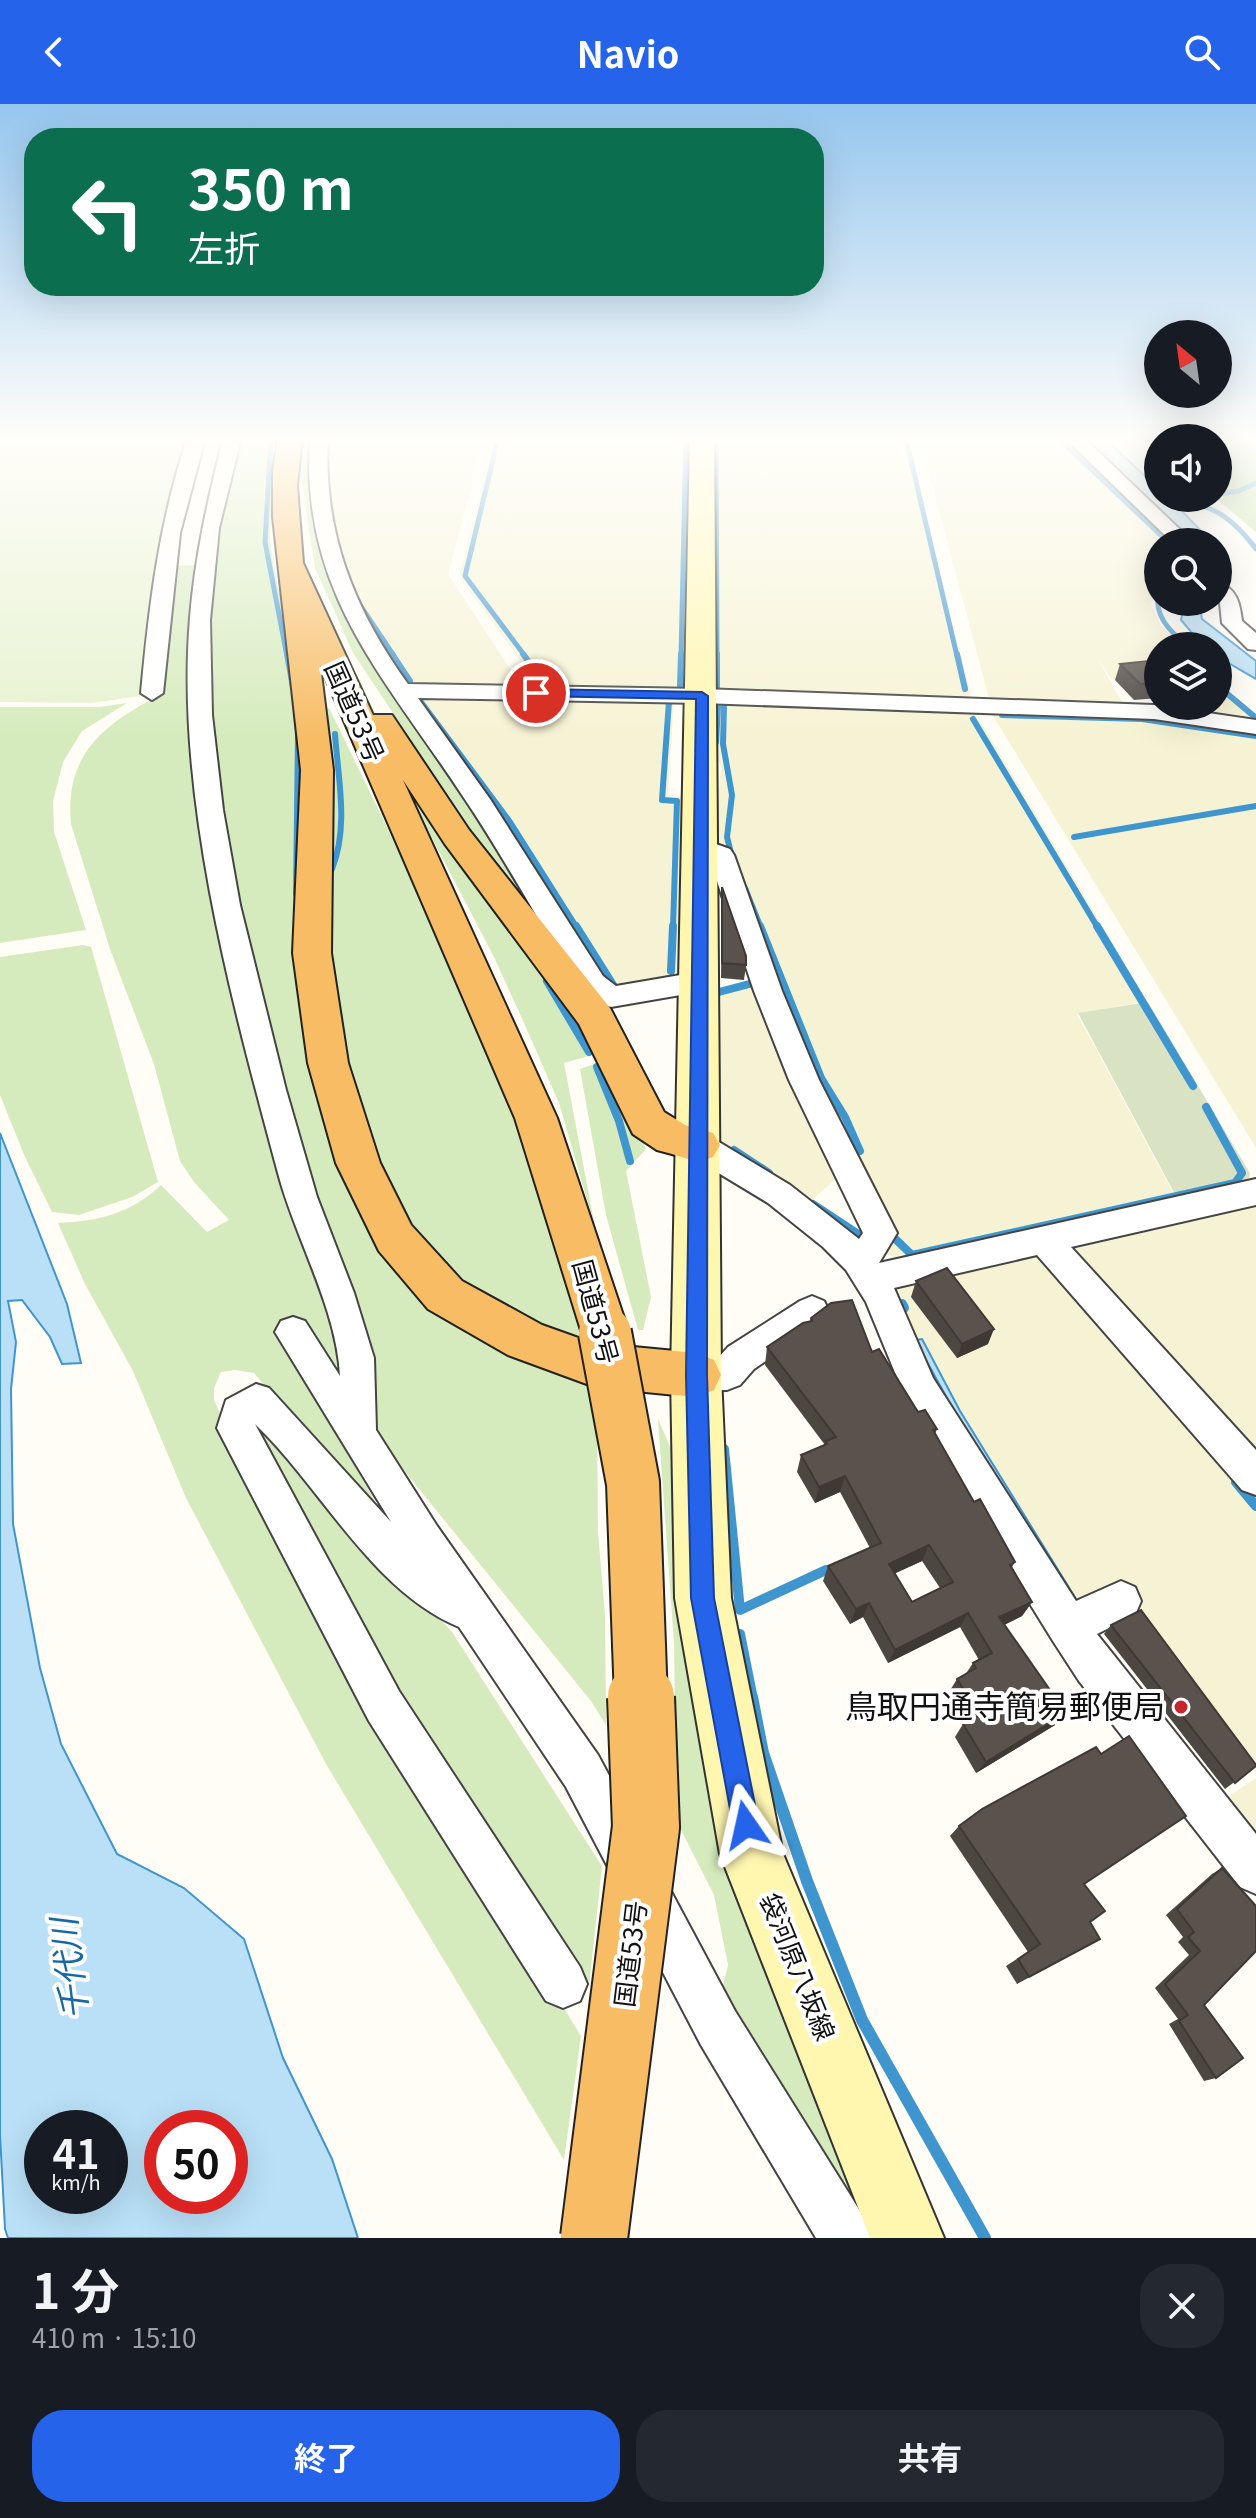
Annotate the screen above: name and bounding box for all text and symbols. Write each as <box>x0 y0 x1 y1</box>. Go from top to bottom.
text: Navio <box>577 26 679 78</box>
icon: back <box>32 30 76 74</box>
icon: search <box>1180 30 1224 74</box>
text: 350 m <box>188 145 354 226</box>
icon: left <box>56 160 160 264</box>
text: 左折 <box>188 220 260 272</box>
north arrow <box>1144 320 1232 408</box>
map controls <box>1144 320 1232 720</box>
button: sound <box>1144 424 1232 512</box>
button: search <box>1144 528 1232 616</box>
button: layers <box>1144 632 1232 720</box>
street label: 国道53号 <box>318 655 395 767</box>
pin <box>502 659 570 727</box>
icon: arrive <box>514 671 558 715</box>
street label: 国道53号 <box>566 1255 629 1368</box>
place label: 鳥取円通寺簡易郵便局 <box>845 1681 1165 1727</box>
marker: 鳥取円通寺簡易郵便局 <box>1172 1698 1190 1716</box>
position arrow <box>704 1783 788 1867</box>
street label: 袋河原八坂線 <box>753 1887 846 2045</box>
street label: 国道53号 <box>604 1898 653 2009</box>
water label: 千代川 <box>37 1913 98 2023</box>
speed limit sign: 50 <box>144 2110 248 2214</box>
text: 41 <box>52 2123 100 2181</box>
text: km/h <box>51 2167 101 2196</box>
text: 1 分 <box>32 2253 119 2323</box>
button: close <box>1140 2264 1224 2348</box>
text: 410 m · 15:10 <box>32 2318 196 2355</box>
button: 終了 <box>32 2410 620 2502</box>
button: 共有 <box>636 2410 1224 2502</box>

